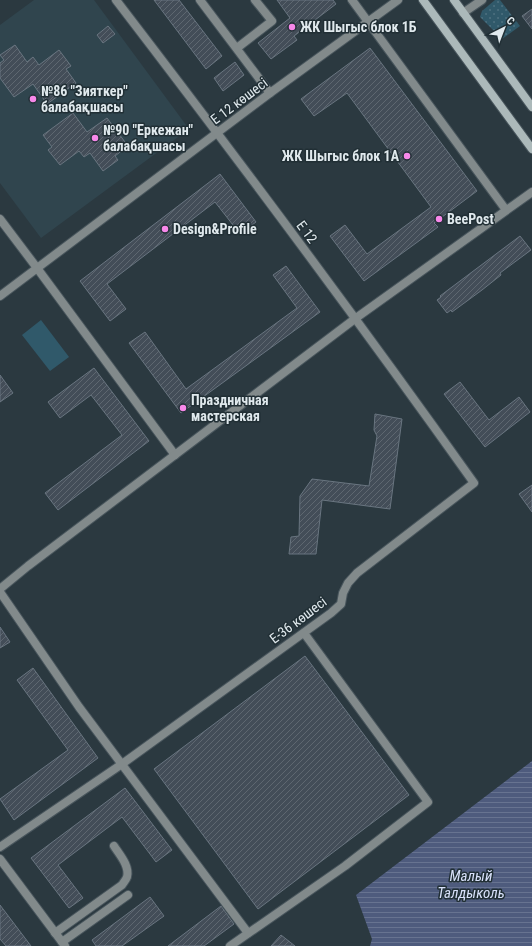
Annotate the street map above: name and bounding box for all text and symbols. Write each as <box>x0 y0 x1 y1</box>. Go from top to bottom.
north arrow <box>484 8 524 48</box>
text: С <box>504 14 517 28</box>
place label: ЖК Шыгыс блок 1Б <box>300 19 417 35</box>
marker: ЖК Шыгыс блок 1Б <box>287 22 297 32</box>
street label: Е 12 көшесі <box>207 74 271 128</box>
place label: №86 "Зияткер" балабақшасы <box>41 83 128 115</box>
marker: №86 "Зияткер" балабақшасы <box>28 94 38 104</box>
place label: №90 "Еркежан" балабақшасы <box>103 122 194 154</box>
marker: №90 "Еркежан" балабақшасы <box>90 133 100 143</box>
place label: ЖК Шыгыс блок 1А <box>282 148 400 164</box>
marker: ЖК Шыгыс блок 1А <box>402 151 412 161</box>
place label: BeePost <box>447 211 494 227</box>
marker: BeePost <box>434 214 444 224</box>
street label: E 12 <box>293 218 321 246</box>
place label: Design&Profile <box>173 221 257 237</box>
marker: Design&Profile <box>160 224 170 234</box>
place label: Праздничная мастерская <box>191 392 269 424</box>
marker: Праздничная мастерская <box>178 403 188 413</box>
street label: Е-36 көшесі <box>266 593 330 647</box>
water label: Малый Талдыколь <box>437 867 505 902</box>

